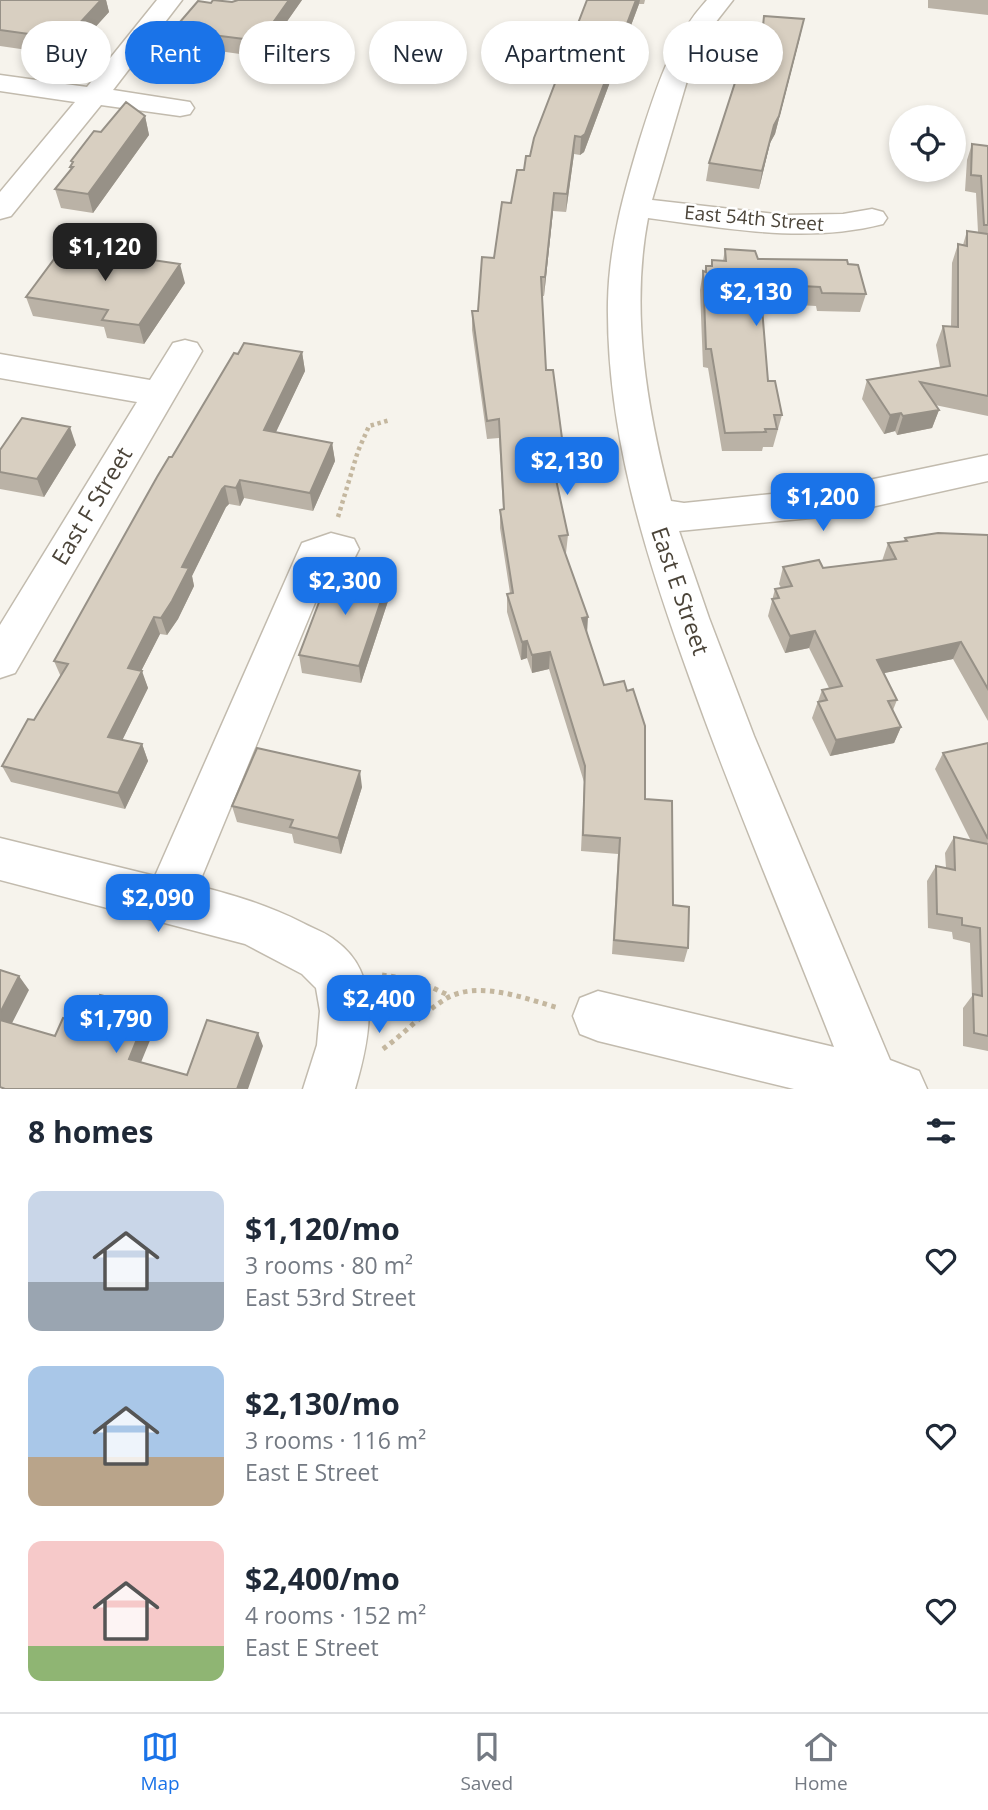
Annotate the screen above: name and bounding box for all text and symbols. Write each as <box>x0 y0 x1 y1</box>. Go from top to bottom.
chip: Buy <box>21 21 111 84</box>
chip: Rent <box>125 21 225 84</box>
chip: Filters <box>239 21 355 84</box>
chip: New <box>369 21 467 84</box>
chip: Apartment <box>481 21 649 84</box>
chip: House <box>663 21 783 84</box>
map controls <box>889 105 966 182</box>
button: locate <box>889 105 966 182</box>
street label: East 54th Street <box>683 199 825 237</box>
pin: $1,120 <box>48 224 162 283</box>
text: $1,120 <box>69 230 141 262</box>
pin: $2,130 <box>699 268 813 328</box>
text: $2,130 <box>720 275 792 307</box>
pin: $2,130 <box>510 438 624 497</box>
street label: East F Street <box>43 440 139 571</box>
text: $2,130 <box>531 444 603 476</box>
pin: $1,200 <box>766 474 880 533</box>
text: $1,200 <box>787 480 859 512</box>
street label: East E Street <box>644 522 718 659</box>
pin: $2,300 <box>288 558 402 617</box>
text: $2,300 <box>309 564 381 596</box>
pin: $2,090 <box>101 874 215 934</box>
text: $2,090 <box>122 881 194 913</box>
pin: $2,400 <box>322 976 436 1035</box>
text: $2,400 <box>343 982 415 1014</box>
pin: $1,790 <box>59 996 173 1055</box>
text: $1,790 <box>80 1002 152 1034</box>
text: 8 homes <box>28 1111 153 1152</box>
icon: filters <box>922 1112 960 1150</box>
text: $1,120/mo <box>245 1208 400 1249</box>
icon: home <box>84 1219 168 1303</box>
icon: heart <box>922 1242 960 1280</box>
text: 3 rooms · 80 m² <box>245 1249 413 1281</box>
text: East 53rd Street <box>245 1281 416 1313</box>
text: $2,130/mo <box>245 1383 400 1424</box>
icon: home <box>84 1394 168 1478</box>
icon: heart <box>922 1417 960 1455</box>
text: 3 rooms · 116 m² <box>245 1424 426 1456</box>
text: East E Street <box>245 1456 379 1488</box>
text: $2,400/mo <box>245 1558 400 1599</box>
icon: home <box>84 1569 168 1653</box>
icon: heart <box>922 1592 960 1630</box>
text: 4 rooms · 152 m² <box>245 1599 426 1631</box>
text: East E Street <box>245 1631 379 1663</box>
tab: Map <box>140 1728 180 1796</box>
tab: Saved <box>460 1728 513 1796</box>
tab: Home <box>794 1728 848 1796</box>

